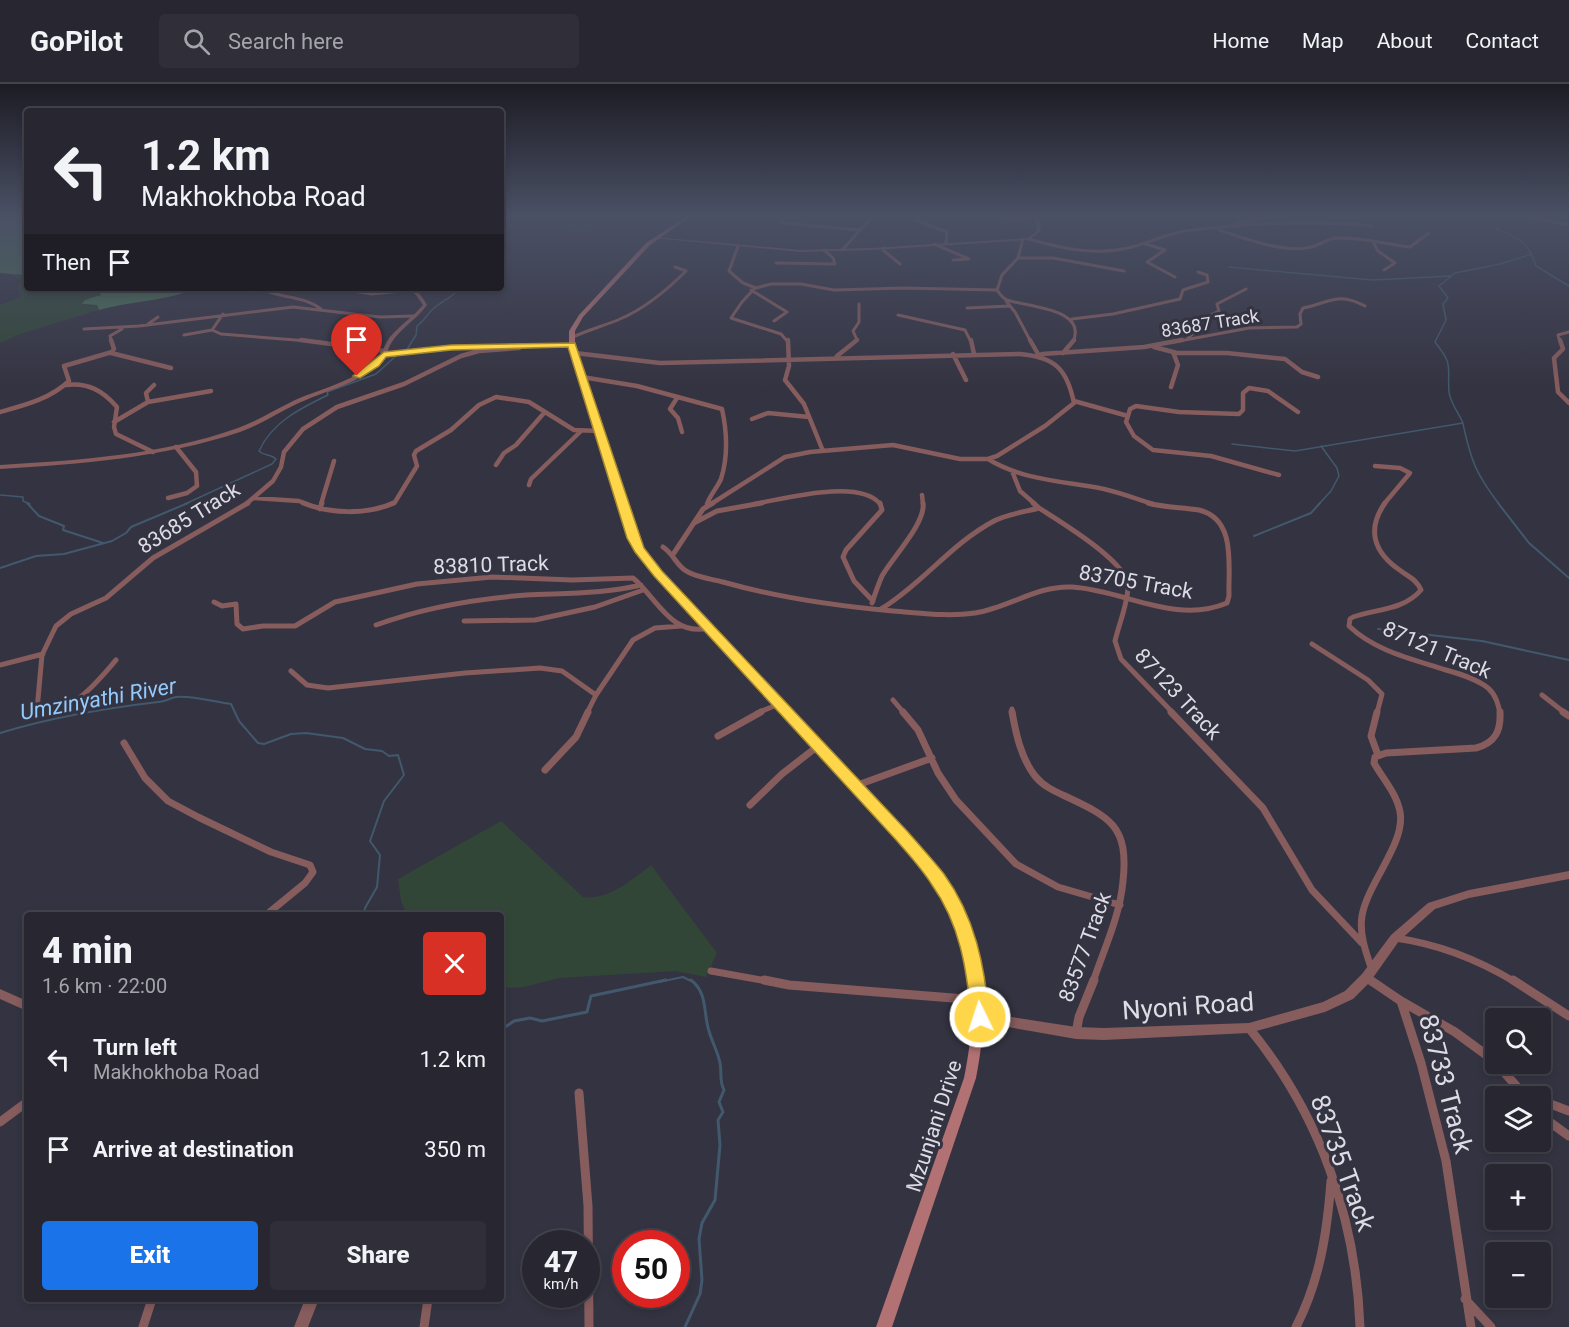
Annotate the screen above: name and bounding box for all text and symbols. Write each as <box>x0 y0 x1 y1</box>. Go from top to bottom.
search box <box>159 14 579 68</box>
text: GoPilot <box>30 25 123 58</box>
icon: search <box>180 25 213 58</box>
text: Search here <box>228 29 344 54</box>
text: Home <box>1213 29 1269 53</box>
text: Map <box>1302 29 1344 53</box>
text: About <box>1377 29 1433 53</box>
text: Contact <box>1466 29 1539 53</box>
text: 1.2 km <box>141 131 271 180</box>
icon: left <box>42 132 120 210</box>
text: Makhokhoba Road <box>141 181 366 213</box>
icon: arrive <box>103 246 136 279</box>
text: Then <box>42 250 91 275</box>
street label: 83687 Track <box>1160 305 1261 341</box>
pin <box>331 314 382 376</box>
icon: arrive <box>340 323 373 356</box>
street label: 83685 Track <box>134 477 245 559</box>
street label: 83810 Track <box>433 551 549 579</box>
street label: 83705 Track <box>1077 560 1195 604</box>
street label: 87121 Track <box>1379 616 1495 684</box>
street label: 87123 Track <box>1130 644 1226 745</box>
water label: Umzinyathi River <box>18 673 179 725</box>
street label: 83577 Track <box>1054 888 1116 1005</box>
text: 4 min <box>42 930 133 972</box>
button: close <box>423 932 486 995</box>
text: 1.6 km · 22:00 <box>42 974 167 998</box>
position arrow <box>948 985 1012 1049</box>
street label: Nyoni Road <box>1121 986 1255 1026</box>
map controls <box>1485 1008 1551 1308</box>
button: search <box>1485 1008 1551 1074</box>
street label: 83733 Track <box>1413 1011 1479 1158</box>
text: Turn left <box>93 1035 177 1060</box>
icon: left <box>42 1043 75 1076</box>
text: 1.2 km <box>420 1047 486 1072</box>
street label: Mzunjani Drive <box>901 1057 967 1195</box>
text: Makhokhoba Road <box>93 1060 259 1084</box>
button: layers <box>1485 1086 1551 1152</box>
street label: 83735 Track <box>1304 1091 1382 1236</box>
icon: arrive <box>42 1133 75 1166</box>
text: Arrive at destination <box>93 1137 294 1162</box>
text: 350 m <box>424 1137 486 1162</box>
button: + <box>1485 1164 1551 1230</box>
button: Exit <box>42 1221 258 1290</box>
button: Share <box>270 1221 486 1290</box>
speed limit sign: 50 <box>612 1230 690 1308</box>
button: − <box>1485 1242 1551 1308</box>
text: 47 <box>544 1244 578 1279</box>
text: km/h <box>543 1275 579 1293</box>

